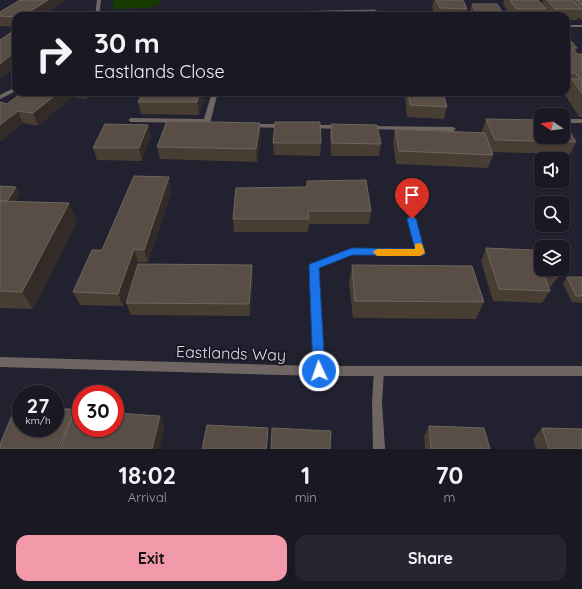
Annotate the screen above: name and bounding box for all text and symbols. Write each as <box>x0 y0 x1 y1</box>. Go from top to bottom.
text: 30 m <box>94 25 160 60</box>
icon: right <box>28 28 80 80</box>
text: Eastlands Close <box>94 60 225 83</box>
north arrow <box>534 108 570 144</box>
map controls <box>534 108 570 276</box>
button: sound <box>534 152 570 188</box>
pin <box>395 178 429 219</box>
icon: arrive <box>401 184 423 206</box>
button: search <box>534 196 570 232</box>
button: layers <box>534 240 570 276</box>
street label: Eastlands Way <box>176 341 286 365</box>
position arrow <box>298 350 340 392</box>
speed limit sign: 30 <box>72 385 124 437</box>
text: 27 <box>27 393 49 418</box>
text: km/h <box>25 414 51 427</box>
text: 18:02 <box>119 460 176 490</box>
text: 1 <box>301 460 310 490</box>
text: 70 <box>435 460 463 490</box>
text: Arrival <box>128 489 167 505</box>
text: min <box>295 489 317 505</box>
text: m <box>443 489 455 505</box>
button: Exit <box>16 535 287 581</box>
button: Share <box>295 535 566 581</box>

